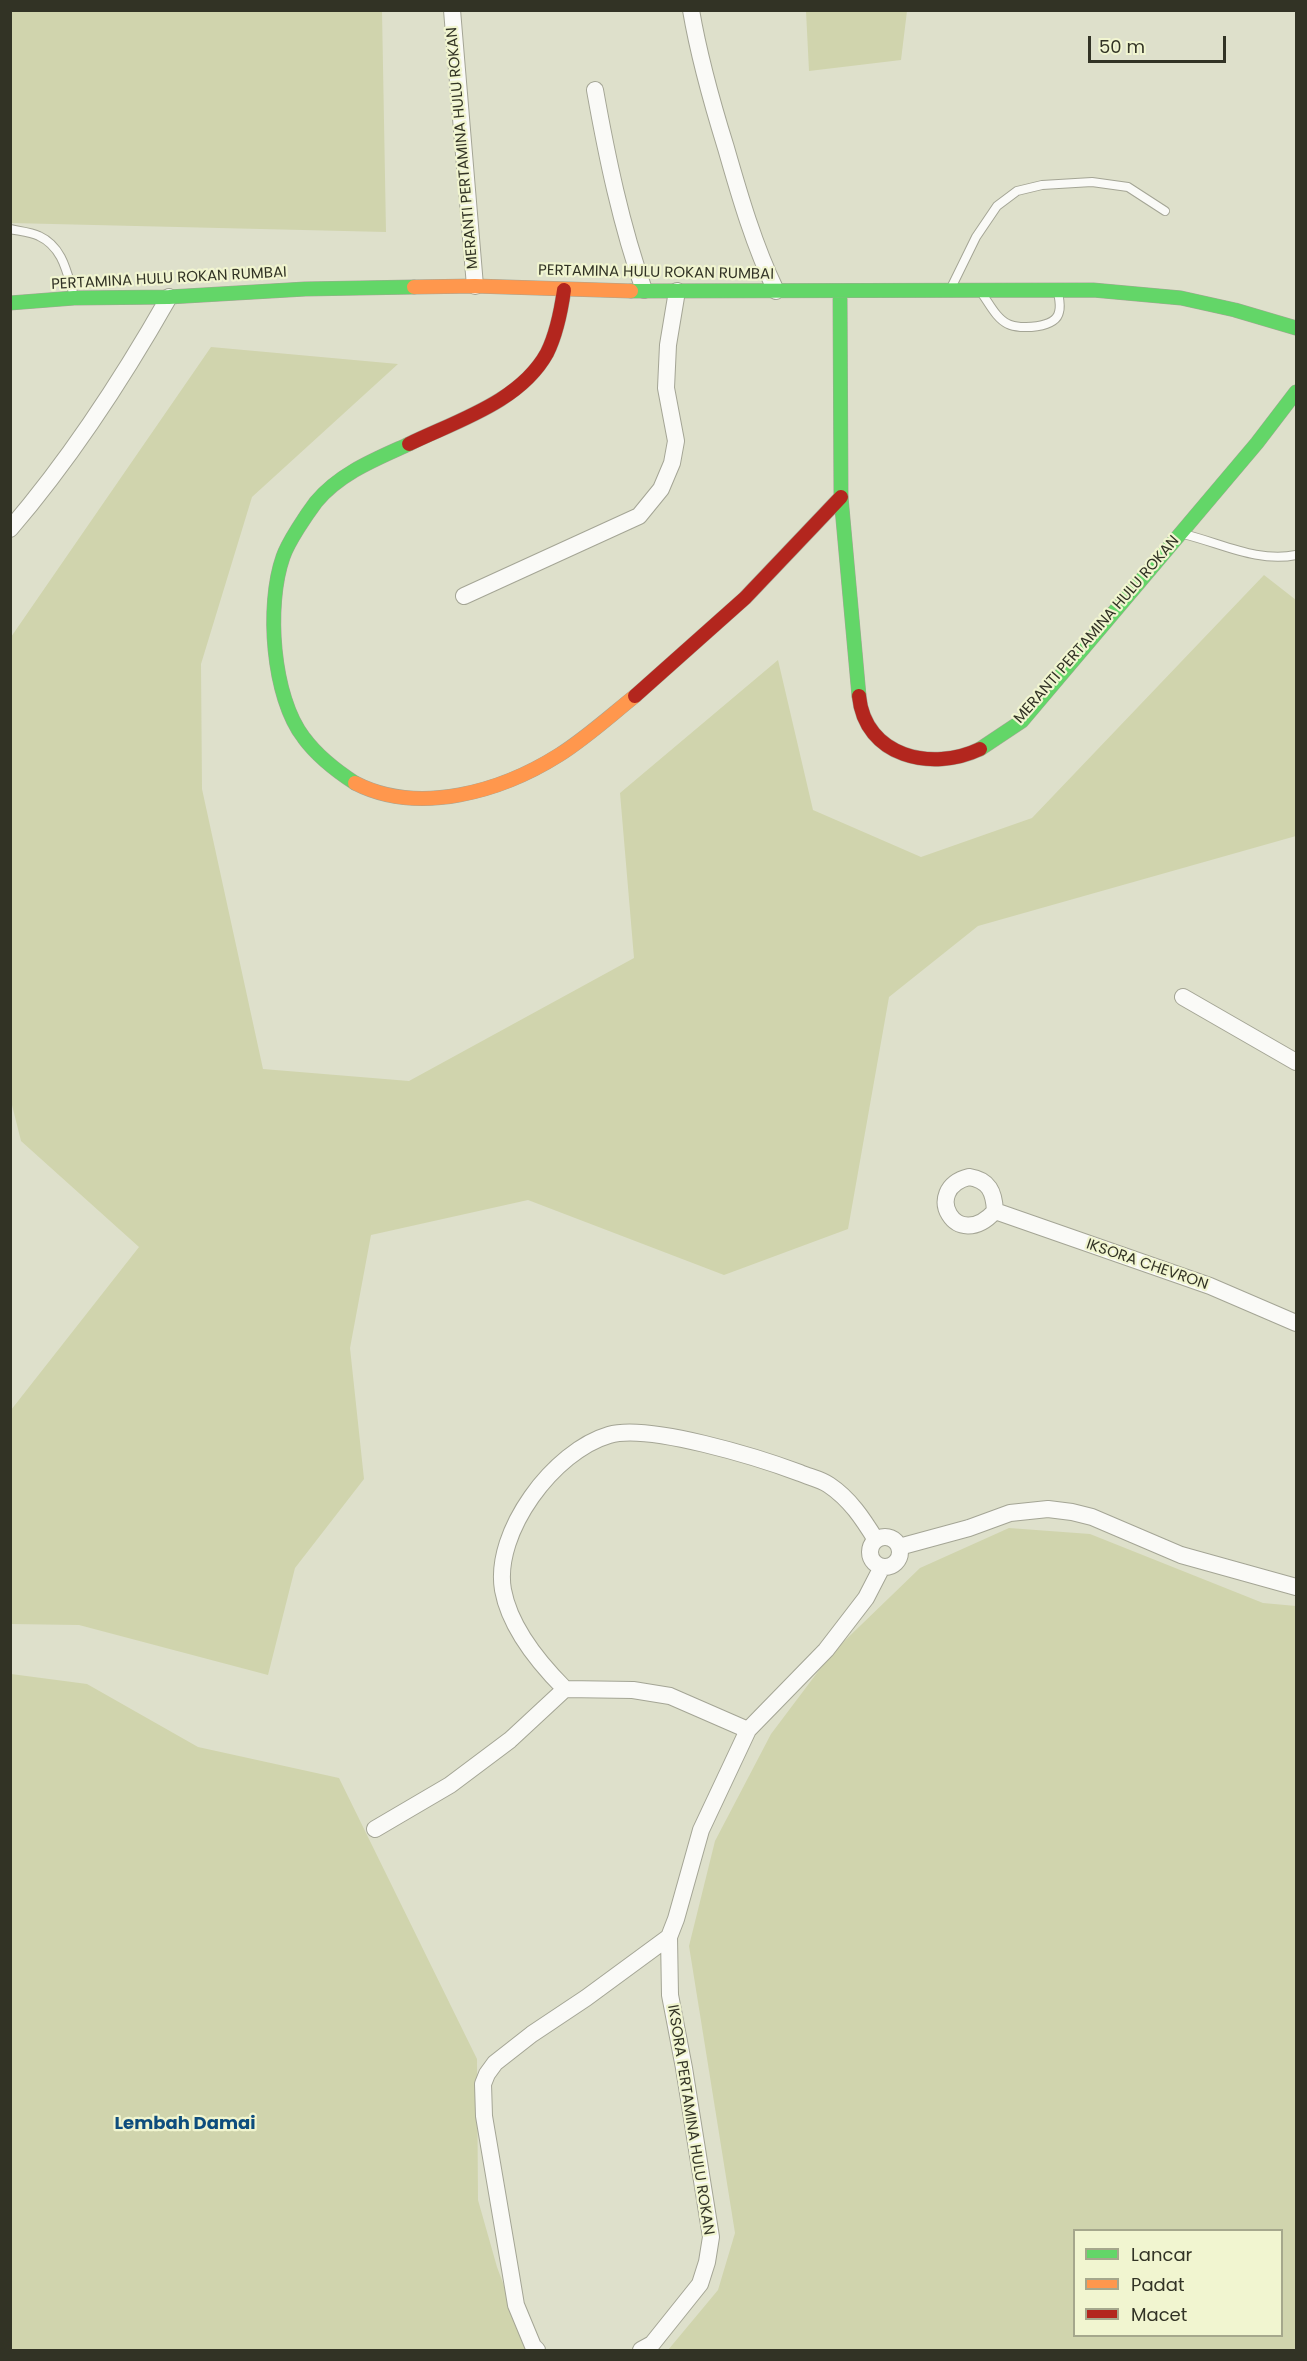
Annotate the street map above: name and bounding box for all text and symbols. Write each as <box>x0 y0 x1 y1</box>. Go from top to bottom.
scale bar <box>1091 24 1229 62</box>
street label: MERANTI PERTAMINA HULU ROKAN <box>443 26 483 270</box>
text: 50 m <box>1099 34 1145 59</box>
street label: PERTAMINA HULU ROKAN RUMBAI <box>538 262 774 284</box>
street label: PERTAMINA HULU ROKAN RUMBAI <box>51 264 287 294</box>
street label: MERANTI PERTAMINA HULU ROKAN <box>1011 532 1183 728</box>
street label: IKSORA CHEVRON <box>1084 1236 1210 1294</box>
street label: IKSORA PERTAMINA HULU ROKAN <box>663 2003 717 2237</box>
district label: Lembah Damai <box>114 2113 256 2135</box>
legend <box>1073 2229 1283 2337</box>
text: Lancar <box>1131 2242 1192 2267</box>
text: Padat <box>1131 2272 1184 2297</box>
text: Macet <box>1131 2302 1187 2327</box>

